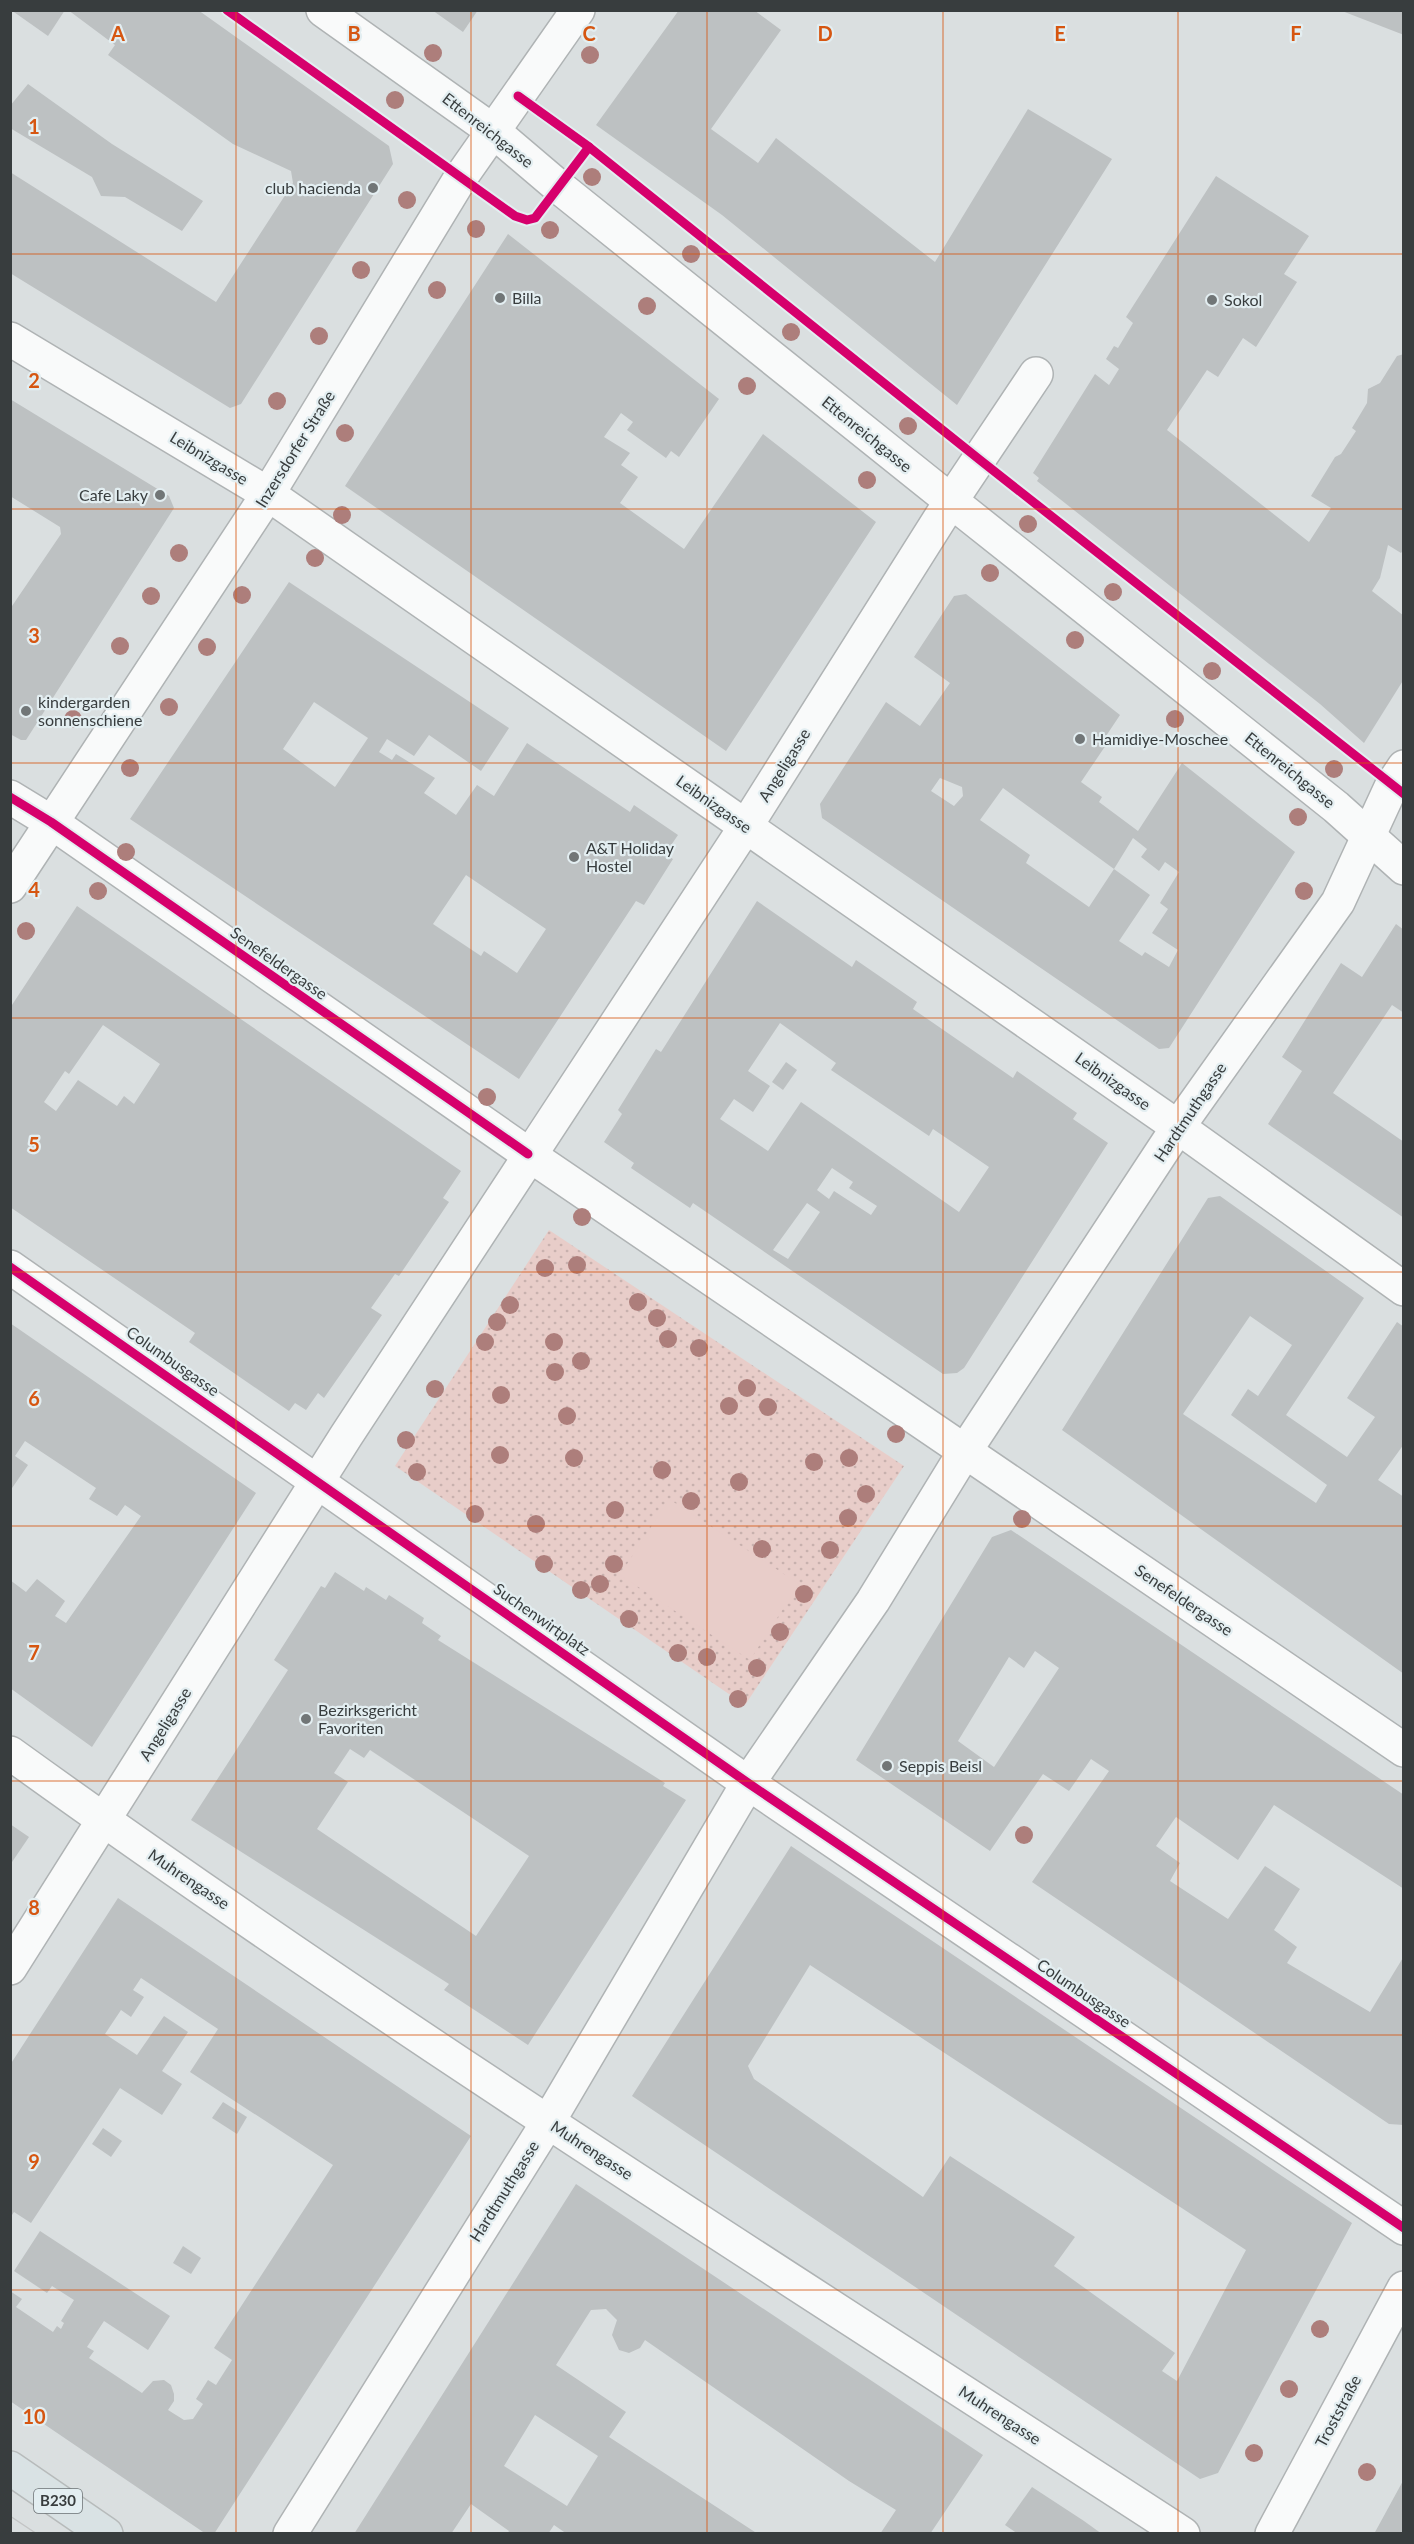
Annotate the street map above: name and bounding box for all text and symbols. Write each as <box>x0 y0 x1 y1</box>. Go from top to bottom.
text: A <box>110 21 125 45</box>
text: B <box>347 21 361 45</box>
text: C <box>582 21 596 45</box>
text: D <box>817 21 833 45</box>
text: E <box>1054 21 1066 45</box>
text: F <box>1290 21 1302 45</box>
street label: Ettenreichgasse <box>439 88 538 171</box>
text: 1 <box>28 114 40 138</box>
place label: club hacienda <box>265 178 361 197</box>
marker: club hacienda <box>366 181 380 195</box>
place label: Billa <box>512 288 542 307</box>
place label: Sokol <box>1224 290 1262 309</box>
marker: Billa <box>493 291 507 305</box>
marker: Sokol <box>1205 293 1219 307</box>
text: 2 <box>28 368 40 392</box>
street label: Inzersdorfer Straße <box>251 387 338 511</box>
street label: Ettenreichgasse <box>819 392 916 476</box>
street label: Leibnizgasse <box>167 427 252 488</box>
place label: Cafe Laky <box>79 485 149 504</box>
marker: Cafe Laky <box>153 488 167 502</box>
text: 3 <box>28 623 40 647</box>
place label: kindergarden sonnenschiene <box>38 692 142 729</box>
marker: kindergarden sonnenschiene <box>19 704 33 718</box>
street label: Angeligasse <box>754 725 814 805</box>
street label: Ettenreichgasse <box>1242 728 1339 812</box>
place label: Hamidiye-Moschee <box>1092 729 1228 748</box>
marker: Hamidiye-Moschee <box>1073 732 1087 746</box>
street label: Leibnizgasse <box>673 771 756 836</box>
place label: A&T Holiday Hostel <box>586 838 675 875</box>
marker: A&T Holiday Hostel <box>567 850 581 864</box>
text: 4 <box>28 877 40 901</box>
street label: Senefeldergasse <box>227 922 331 1003</box>
street label: Leibnizgasse <box>1072 1048 1155 1113</box>
street label: Hardtmuthgasse <box>1149 1059 1230 1165</box>
text: 5 <box>28 1132 40 1156</box>
street label: Columbusgasse <box>123 1322 223 1400</box>
text: 6 <box>28 1386 40 1410</box>
street label: Senefeldergasse <box>1132 1560 1237 1639</box>
street label: Suchenwirtplatz <box>491 1578 594 1659</box>
text: 7 <box>28 1640 40 1664</box>
street label: Angeligasse <box>135 1684 195 1764</box>
place label: Bezirksgericht Favoriten <box>318 1700 417 1737</box>
marker: Bezirksgericht Favoriten <box>299 1712 313 1726</box>
place label: Seppis Beisl <box>899 1756 982 1775</box>
marker: Seppis Beisl <box>880 1759 894 1773</box>
street label: Muhrengasse <box>145 1844 234 1913</box>
text: 8 <box>28 1895 40 1919</box>
street label: Columbusgasse <box>1034 1954 1135 2031</box>
street label: Muhrengasse <box>548 2116 637 2183</box>
street label: Hardtmuthgasse <box>465 2137 542 2245</box>
text: 9 <box>28 2149 40 2173</box>
street label: Troststraße <box>1311 2371 1364 2450</box>
street label: Muhrengasse <box>956 2381 1045 2448</box>
text: 10 <box>22 2404 46 2428</box>
road number: B230 <box>34 2489 82 2513</box>

